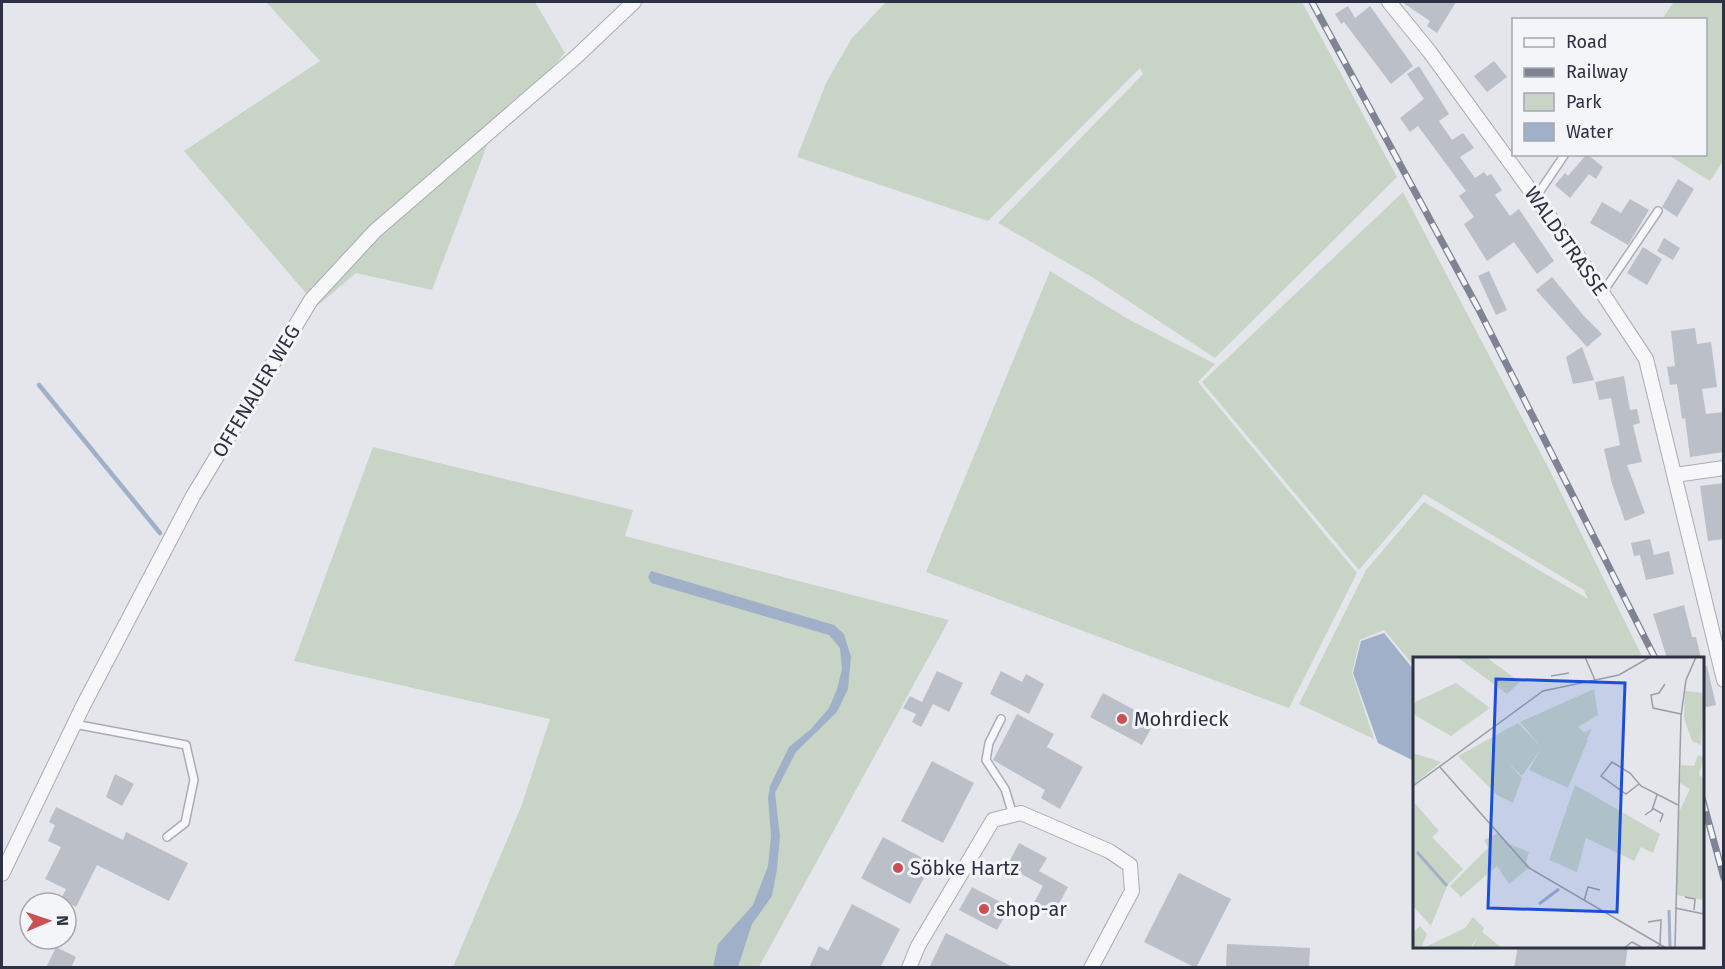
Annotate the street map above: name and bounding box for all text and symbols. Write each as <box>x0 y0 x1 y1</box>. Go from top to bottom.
legend <box>1512 18 1707 156</box>
text: Road <box>1566 31 1608 53</box>
text: Railway <box>1566 61 1628 83</box>
text: Park <box>1566 91 1602 113</box>
text: Water <box>1566 121 1613 143</box>
street label: WALDSTRASSE <box>1520 182 1612 300</box>
street label: OFFENAUER WEG <box>207 321 305 461</box>
inset map <box>1413 657 1704 948</box>
place label: Mohrdieck <box>1134 707 1229 731</box>
marker: Mohrdieck <box>1115 712 1129 726</box>
place label: Söbke Hartz <box>910 856 1019 880</box>
marker: Söbke Hartz <box>891 861 905 875</box>
north arrow <box>18 891 78 951</box>
place label: shop-ar <box>996 897 1067 921</box>
marker: shop-ar <box>977 902 991 916</box>
text: N <box>53 915 72 926</box>

